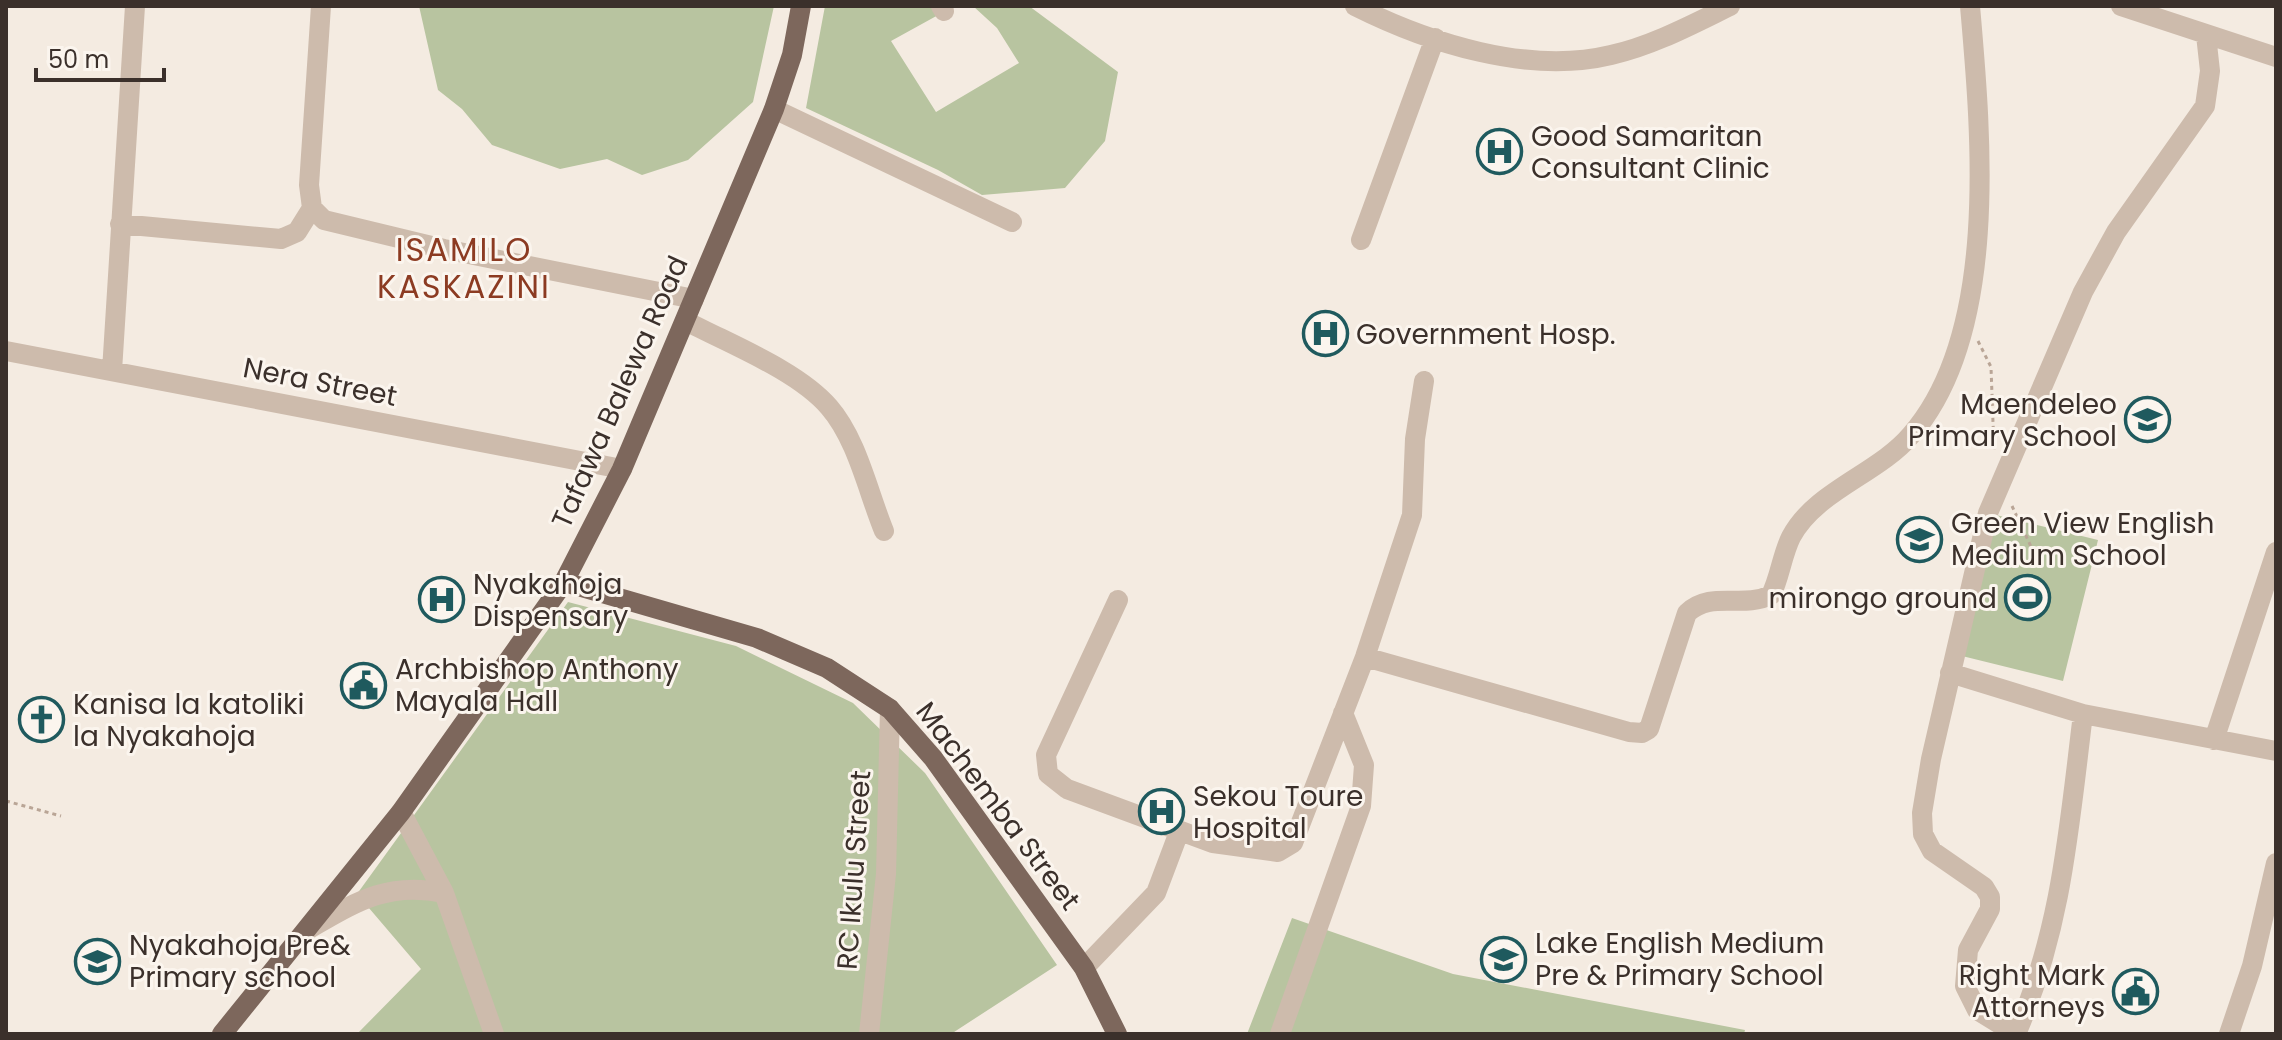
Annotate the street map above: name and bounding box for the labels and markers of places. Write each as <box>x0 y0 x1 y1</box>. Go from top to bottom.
place label: Good Samaritan Consultant Clinic <box>1531 117 1770 188</box>
hospital icon: Good Samaritan Consultant Clinic <box>1476 128 1524 176</box>
hospital icon: Government Hosp. <box>1301 310 1349 358</box>
place label: Government Hosp. <box>1356 315 1616 354</box>
place label: Maendeleo Primary School <box>1908 385 2117 456</box>
school or university icon: Maendeleo Primary School <box>2124 396 2172 444</box>
place label: Green View English Medium School <box>1951 504 2214 575</box>
school or university icon: Green View English Medium School <box>1896 515 1944 563</box>
place label: Nyakahoja Dispensary <box>473 565 628 636</box>
sports icon: mirongo ground <box>2004 574 2052 622</box>
hospital icon: Nyakahoja Dispensary <box>418 576 466 624</box>
place label: mirongo ground <box>1769 579 1997 618</box>
place label: Archbishop Anthony Mayala Hall <box>395 650 679 721</box>
public building icon: Archbishop Anthony Mayala Hall <box>340 661 388 709</box>
place label: Kanisa la katoliki la Nyakahoja <box>73 685 304 756</box>
church icon: Kanisa la katoliki la Nyakahoja <box>18 696 66 744</box>
place label: Sekou Toure Hospital <box>1193 777 1363 848</box>
hospital icon: Sekou Toure Hospital <box>1138 788 1186 836</box>
place label: Lake English Medium Pre & Primary School <box>1535 924 1824 995</box>
place label: Nyakahoja Pre& Primary school <box>129 926 351 997</box>
school or university icon: Lake English Medium Pre & Primary School <box>1480 935 1528 983</box>
school or university icon: Nyakahoja Pre& Primary school <box>74 937 122 985</box>
place label: Right Mark Attorneys <box>1959 956 2106 1027</box>
public building icon: Right Mark Attorneys <box>2112 967 2160 1015</box>

